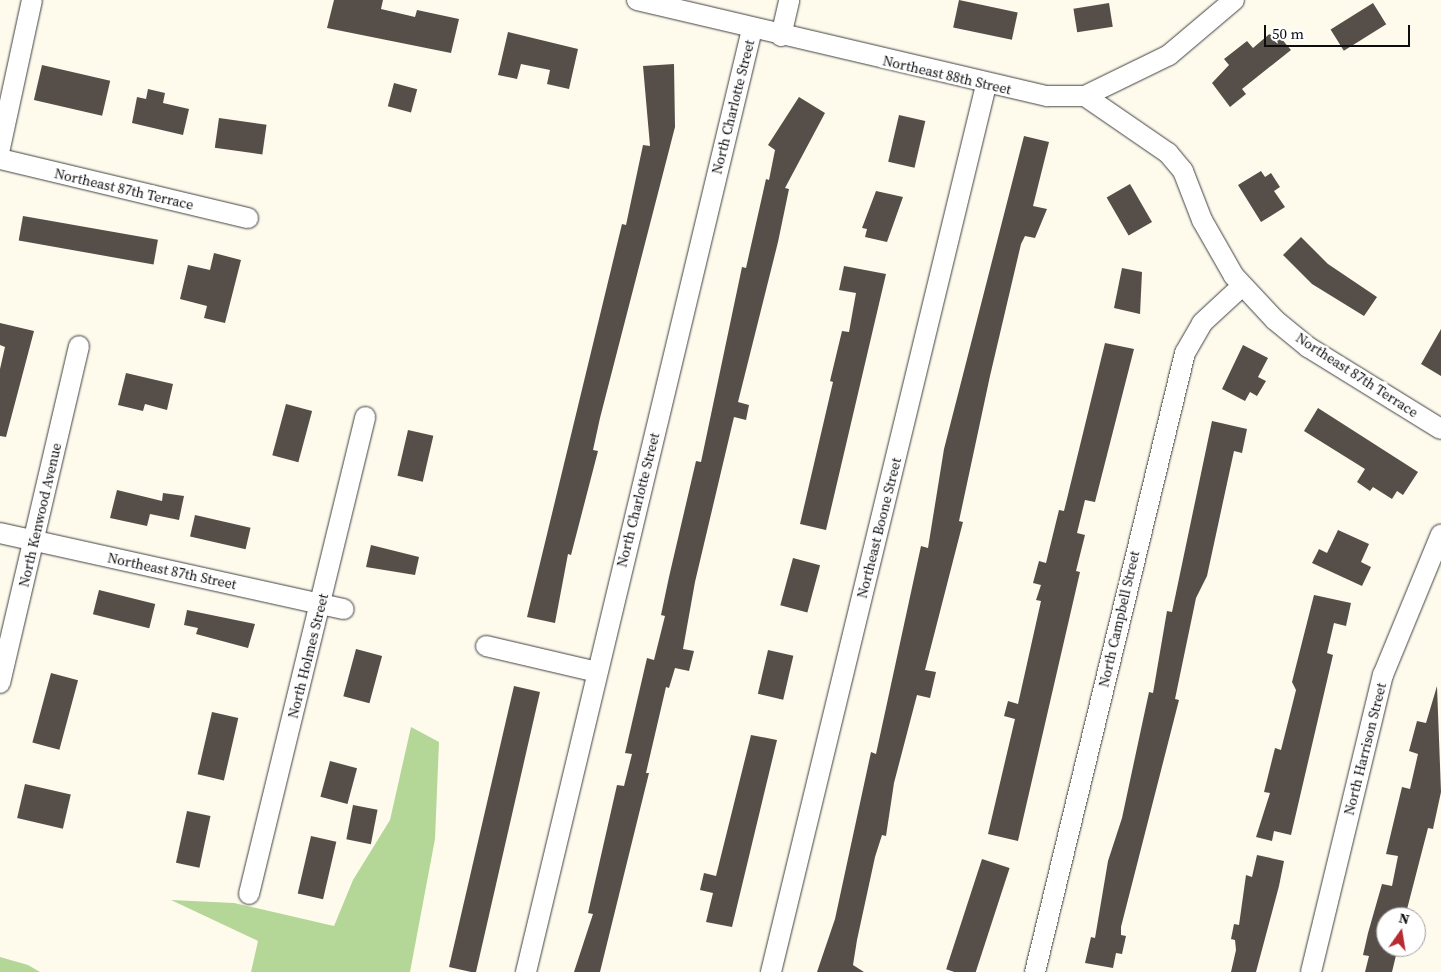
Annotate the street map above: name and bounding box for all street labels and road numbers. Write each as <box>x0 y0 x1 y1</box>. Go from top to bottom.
street label: North Charlotte Street <box>708 38 758 176</box>
street label: Northeast 88th Street <box>881 52 1013 98</box>
street label: Northeast 87th Terrace <box>53 165 195 213</box>
street label: Northeast 87th Terrace <box>1293 329 1421 421</box>
street label: North Charlotte Street <box>613 431 663 569</box>
street label: North Kenwood Avenue <box>15 441 65 589</box>
street label: Northeast Boone Street <box>853 456 905 600</box>
street label: Northeast 87th Street <box>106 549 238 593</box>
street label: North Campbell Street <box>1095 549 1143 689</box>
street label: North Holmes Street <box>284 592 332 720</box>
street label: North Harrison Street <box>1340 681 1390 817</box>

